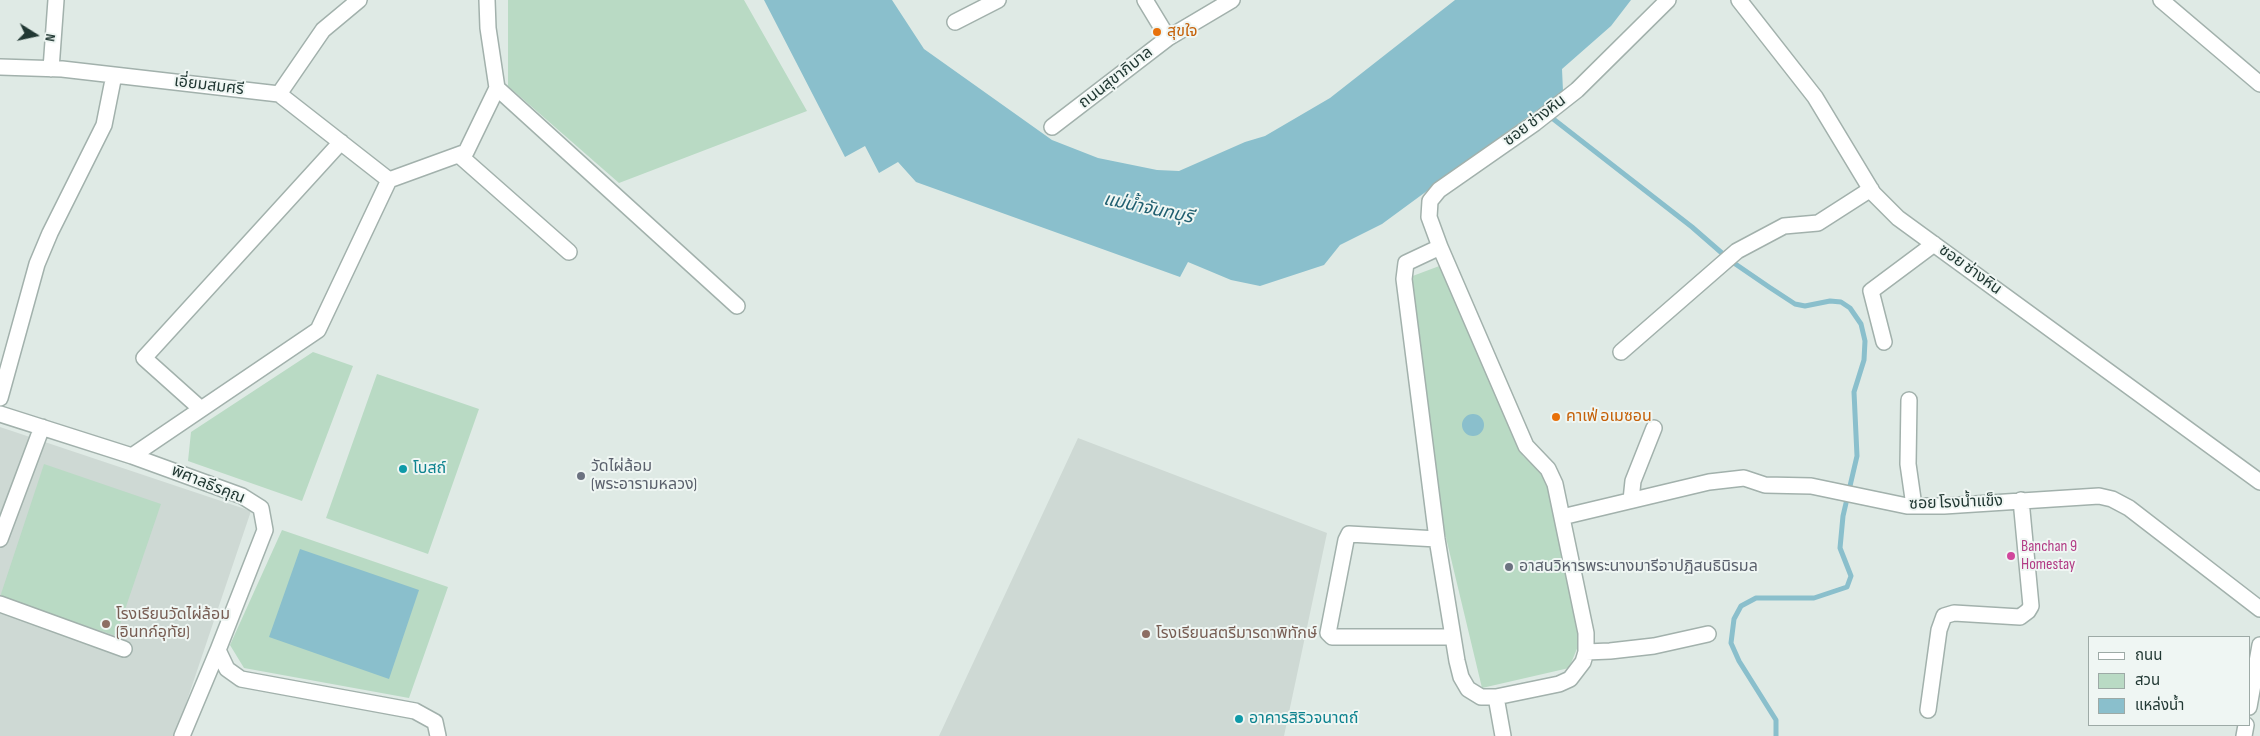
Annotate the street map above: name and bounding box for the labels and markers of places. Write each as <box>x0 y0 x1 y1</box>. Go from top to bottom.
place label: สุขใจ <box>1167 22 1198 42</box>
marker: สุขใจ <box>1151 26 1163 38</box>
place label: คาเฟ่ อเมซอน <box>1566 407 1652 427</box>
marker: คาเฟ่ อเมซอน <box>1550 411 1562 423</box>
place label: วัดไผ่ล้อม (พระอารามหลวง) <box>591 457 697 495</box>
place label: โบสถ์ <box>413 459 446 479</box>
marker: โบสถ์ <box>397 463 409 475</box>
marker: วัดไผ่ล้อม (พระอารามหลวง) <box>575 470 587 482</box>
place label: Banchan 9 Homestay <box>2021 537 2077 575</box>
marker: Banchan 9 Homestay <box>2005 550 2017 562</box>
place label: อาสนวิหารพระนางมารีอาปฏิสนธินิรมล <box>1519 557 1758 577</box>
marker: อาสนวิหารพระนางมารีอาปฏิสนธินิรมล <box>1503 561 1515 573</box>
place label: โรงเรียนวัดไผ่ล้อม (อินทก์อุทัย) <box>116 605 230 643</box>
marker: โรงเรียนวัดไผ่ล้อม (อินทก์อุทัย) <box>100 618 112 630</box>
place label: โรงเรียนสตรีมารดาพิทักษ์ <box>1156 624 1317 644</box>
marker: โรงเรียนสตรีมารดาพิทักษ์ <box>1140 628 1152 640</box>
place label: อาคารสิริวจนาตถ์ <box>1249 709 1358 729</box>
marker: อาคารสิริวจนาตถ์ <box>1233 713 1245 725</box>

